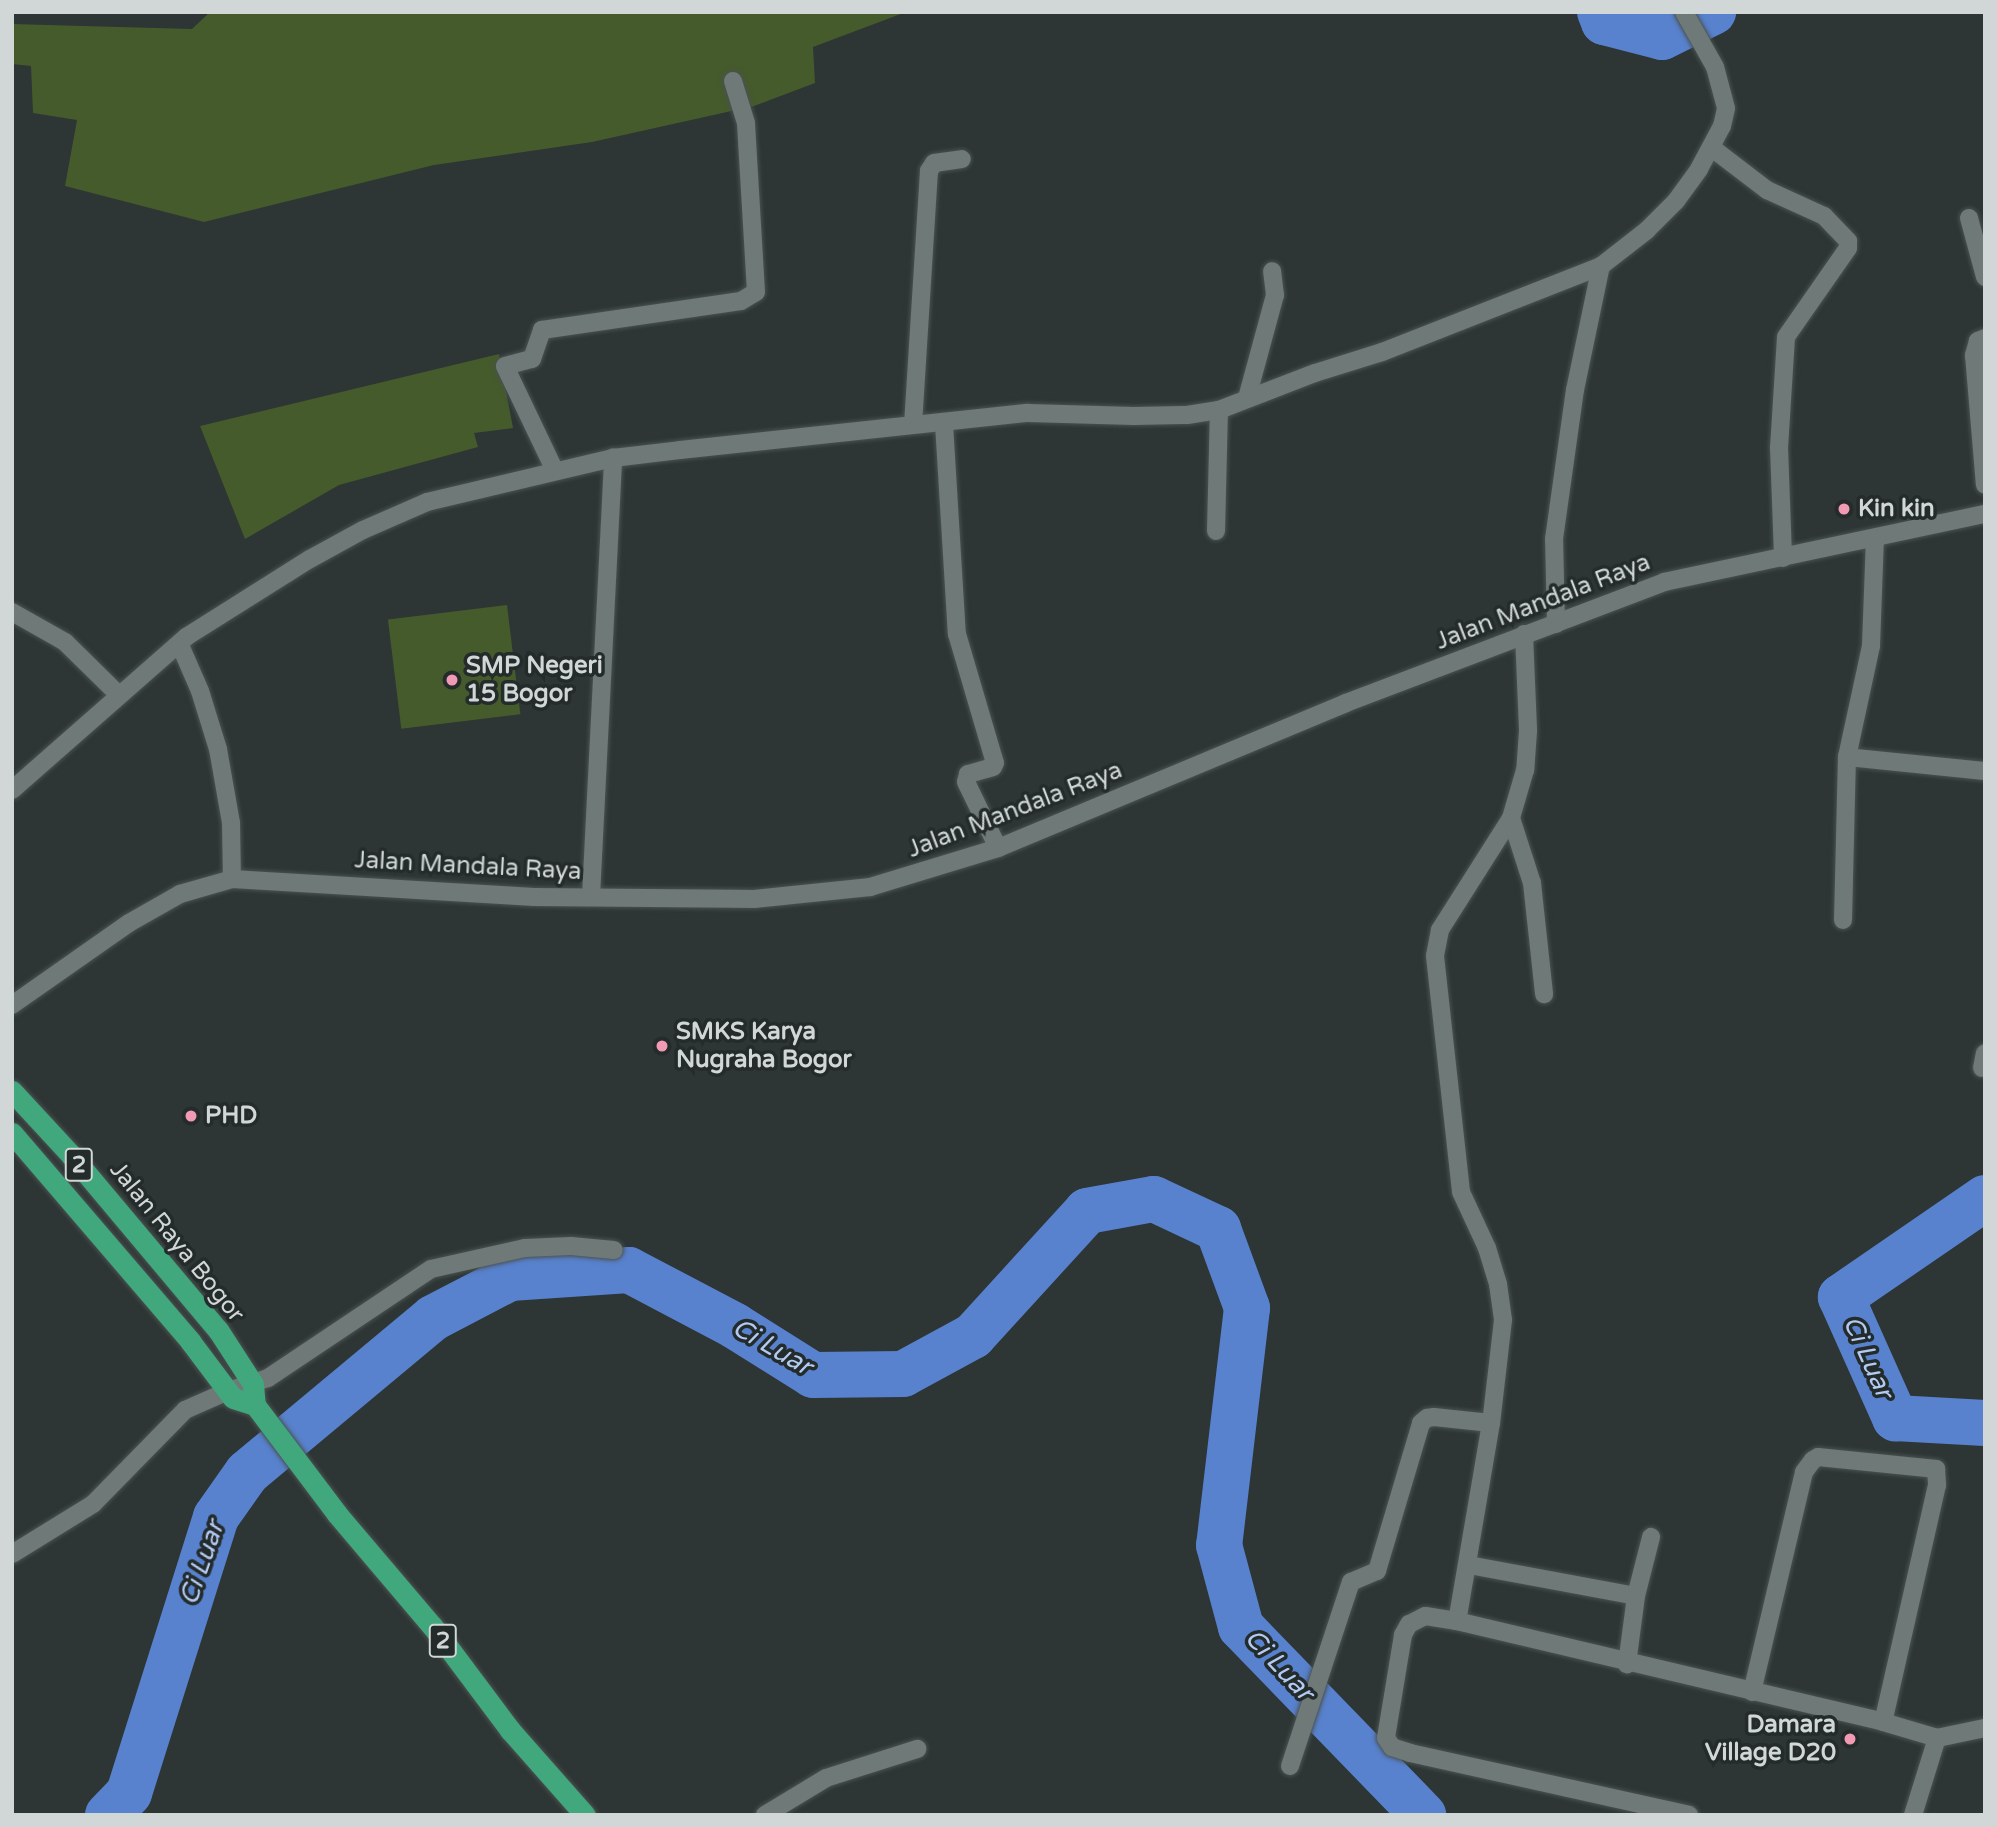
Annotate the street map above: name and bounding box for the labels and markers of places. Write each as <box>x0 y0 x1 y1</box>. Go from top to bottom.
place label: Kin kin <box>1858 495 1935 523</box>
marker: Kin kin <box>1836 501 1852 517</box>
place label: SMP Negeri 15 Bogor <box>466 652 603 708</box>
marker: SMP Negeri 15 Bogor <box>444 672 460 688</box>
place label: SMKS Karya Nugraha Bogor <box>676 1018 852 1074</box>
marker: SMKS Karya Nugraha Bogor <box>654 1038 670 1054</box>
place label: PHD <box>205 1102 257 1130</box>
marker: PHD <box>183 1108 199 1124</box>
place label: Damara Village D20 <box>1705 1711 1836 1767</box>
marker: Damara Village D20 <box>1842 1731 1858 1747</box>

